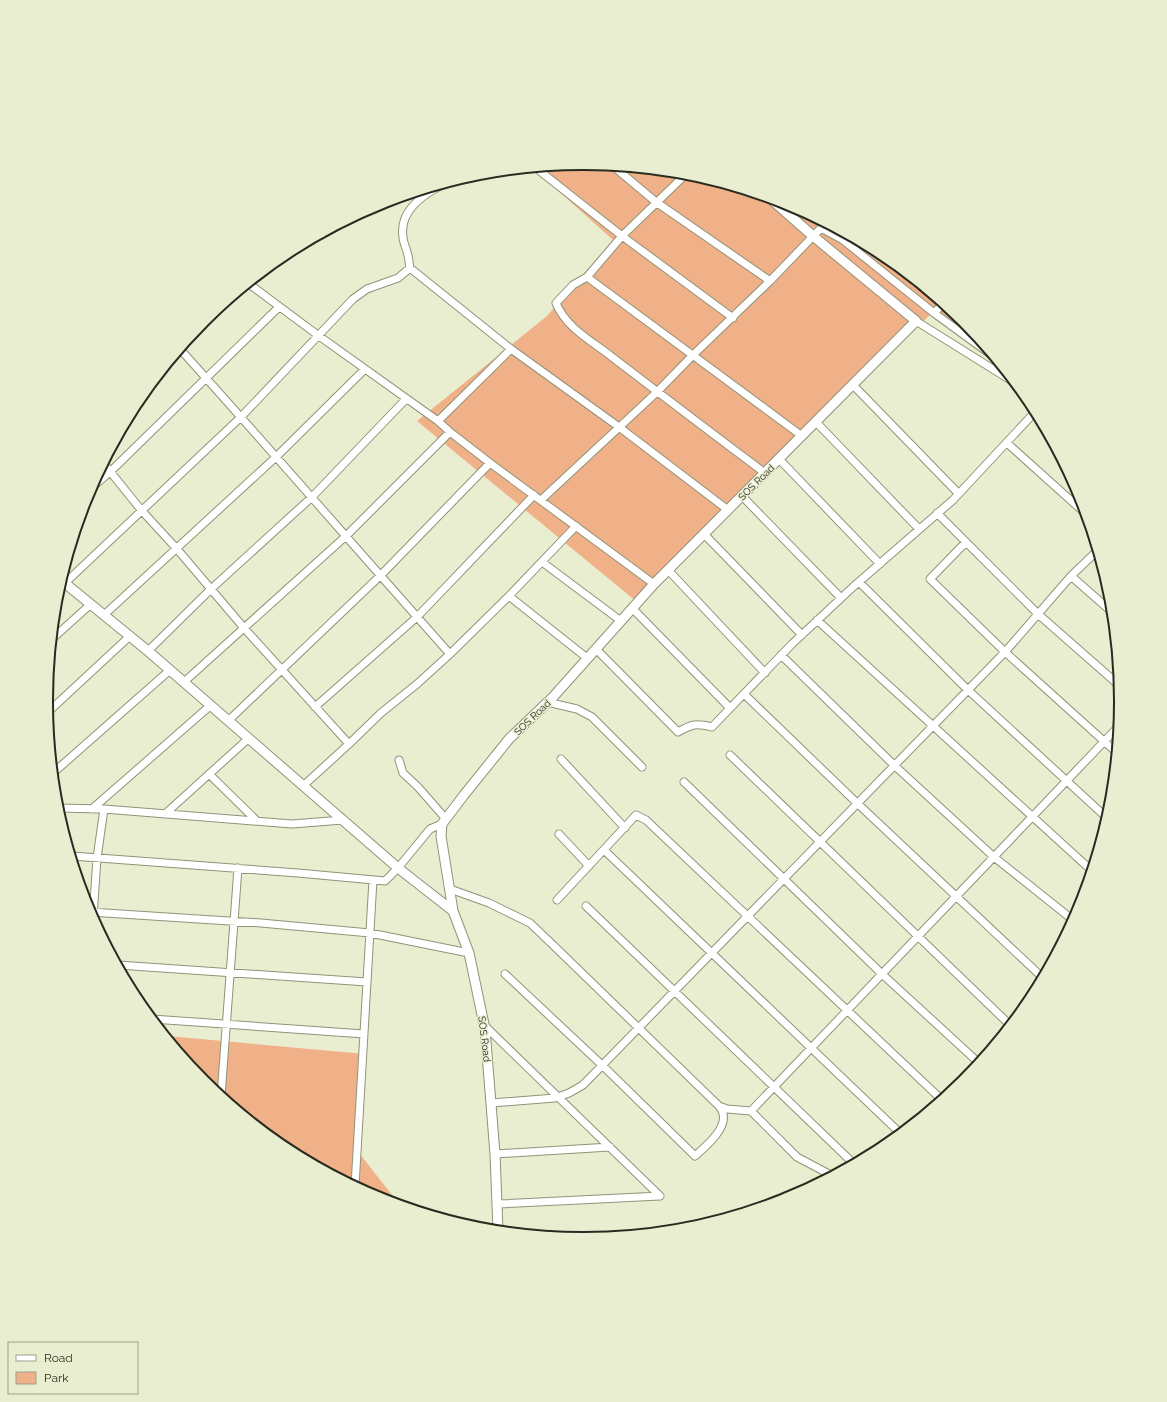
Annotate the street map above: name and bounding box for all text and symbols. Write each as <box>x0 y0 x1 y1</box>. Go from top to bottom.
street label: SOS Road <box>736 462 777 503</box>
street label: SOS Road <box>512 697 553 737</box>
street label: SOS Road <box>476 1015 493 1063</box>
legend <box>8 1342 138 1394</box>
text: Road <box>44 1351 73 1365</box>
text: Park <box>44 1371 69 1385</box>

